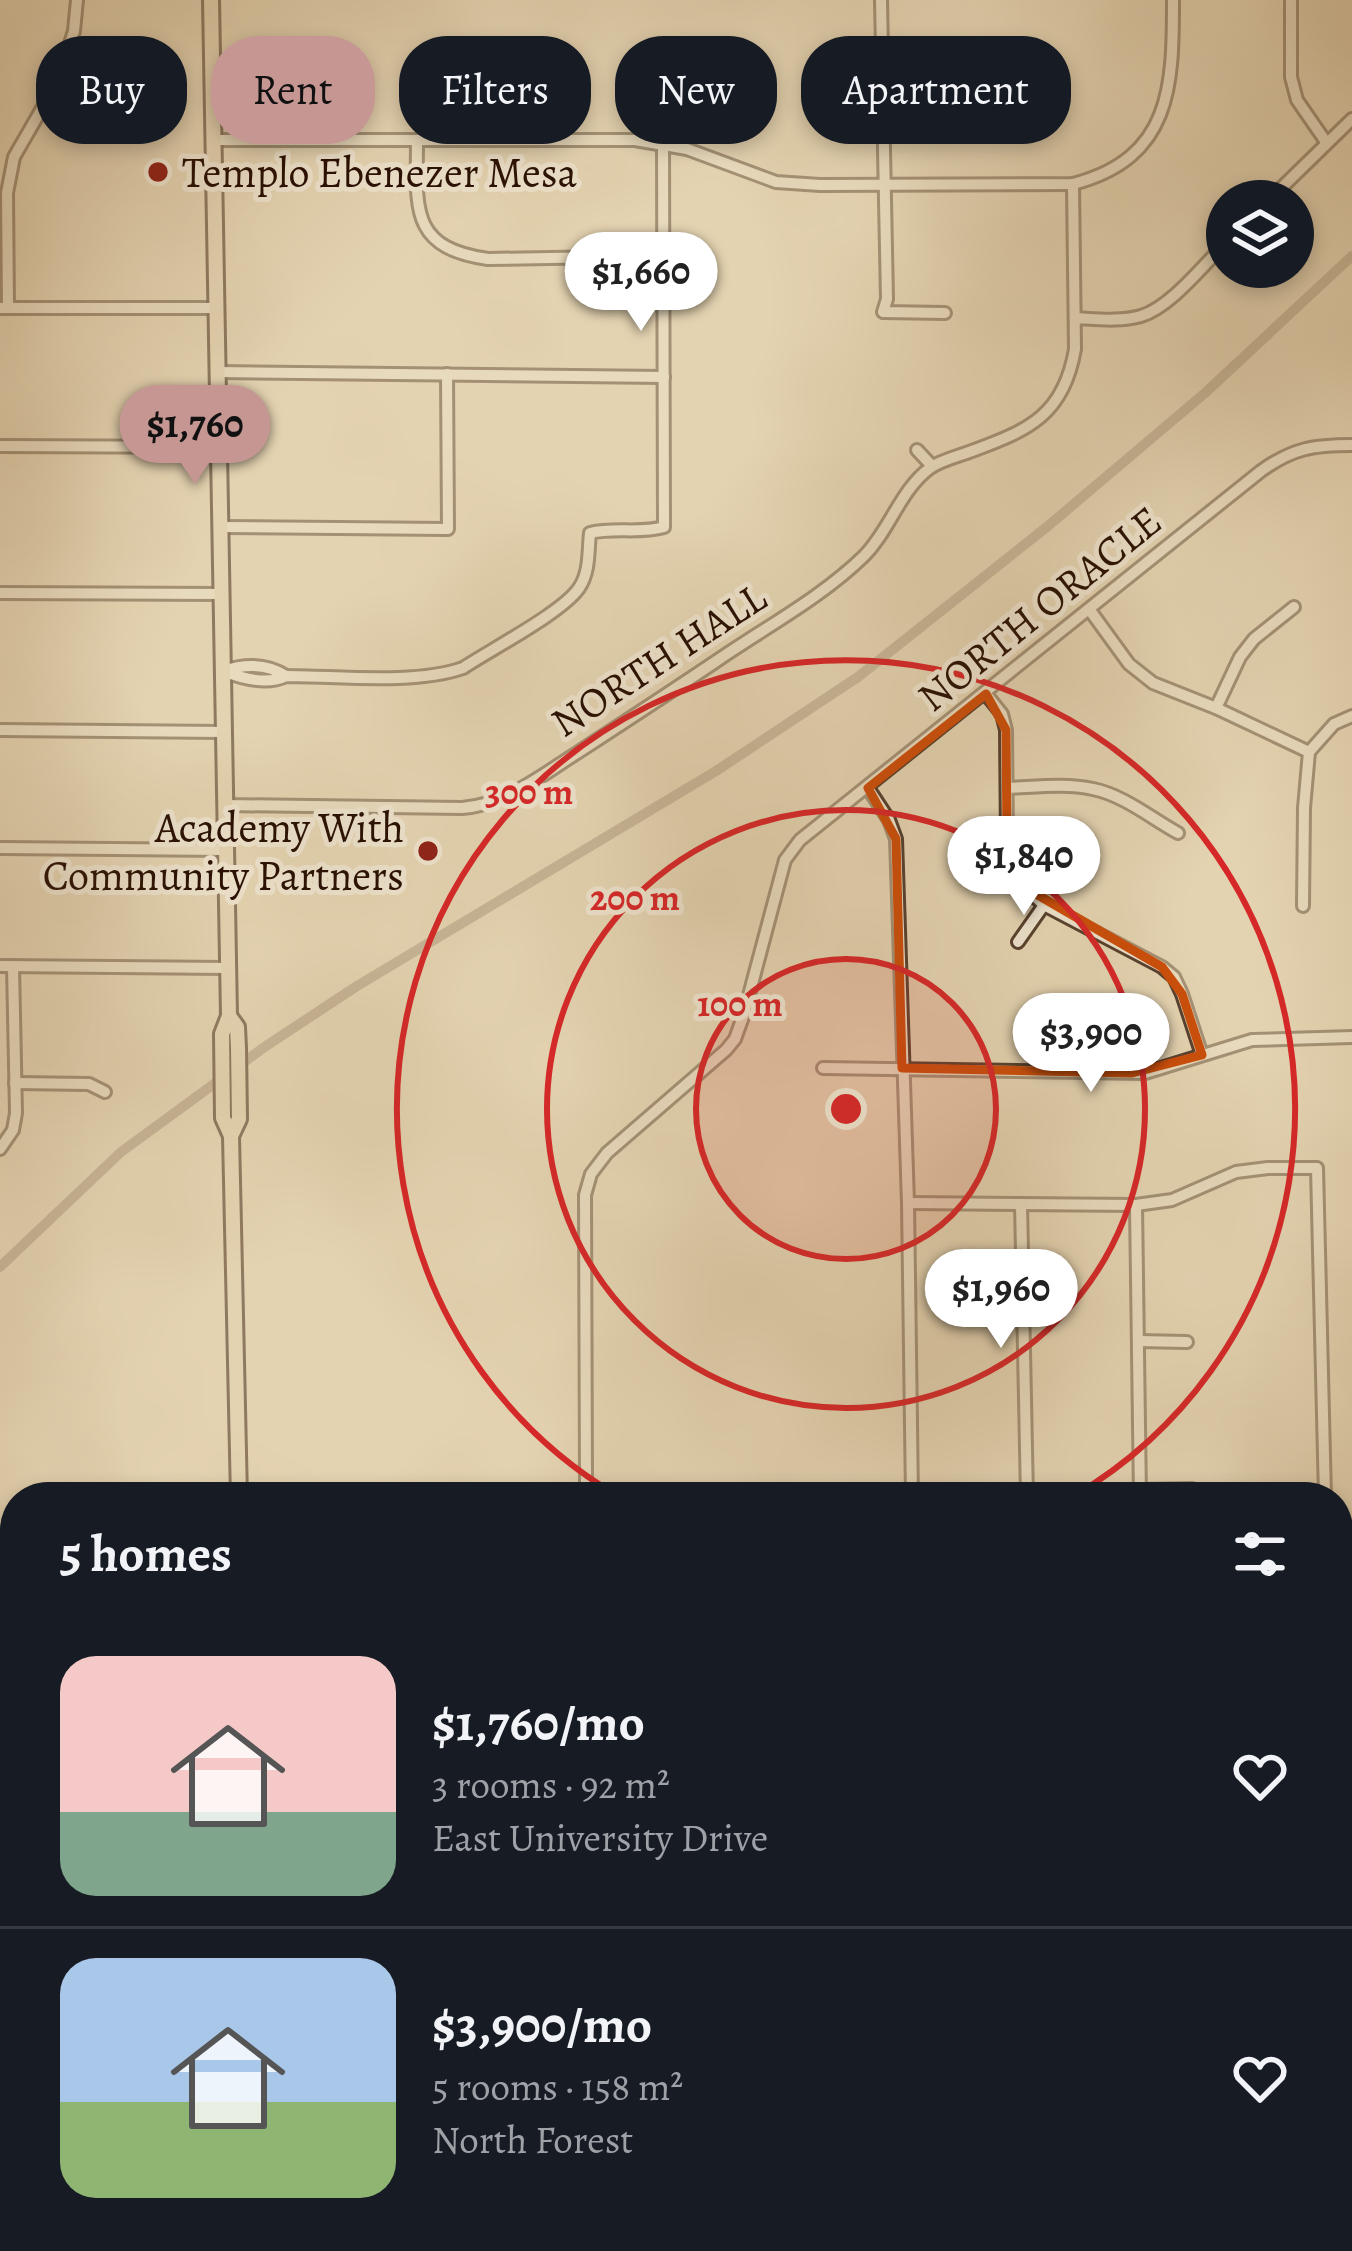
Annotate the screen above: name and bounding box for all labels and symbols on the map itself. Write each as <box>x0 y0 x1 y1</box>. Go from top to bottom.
place label: Templo Ebenezer Mesa <box>182 144 578 201</box>
marker: Templo Ebenezer Mesa <box>145 159 171 185</box>
pin: $1,660 <box>543 232 739 334</box>
pin: $1,760 <box>97 385 293 487</box>
street label: NORTH ORACLE <box>905 492 1173 724</box>
street label: NORTH HALL <box>540 568 777 750</box>
text: 300 m <box>485 767 573 816</box>
place label: Academy With Community Partners <box>43 799 404 904</box>
pin: $1,840 <box>926 816 1122 918</box>
marker: Academy With Community Partners <box>415 838 441 864</box>
text: 200 m <box>590 873 680 922</box>
text: 100 m <box>697 979 783 1028</box>
pin: $3,900 <box>993 993 1189 1095</box>
centre of rings <box>825 1088 867 1130</box>
pin: $1,960 <box>903 1249 1099 1351</box>

